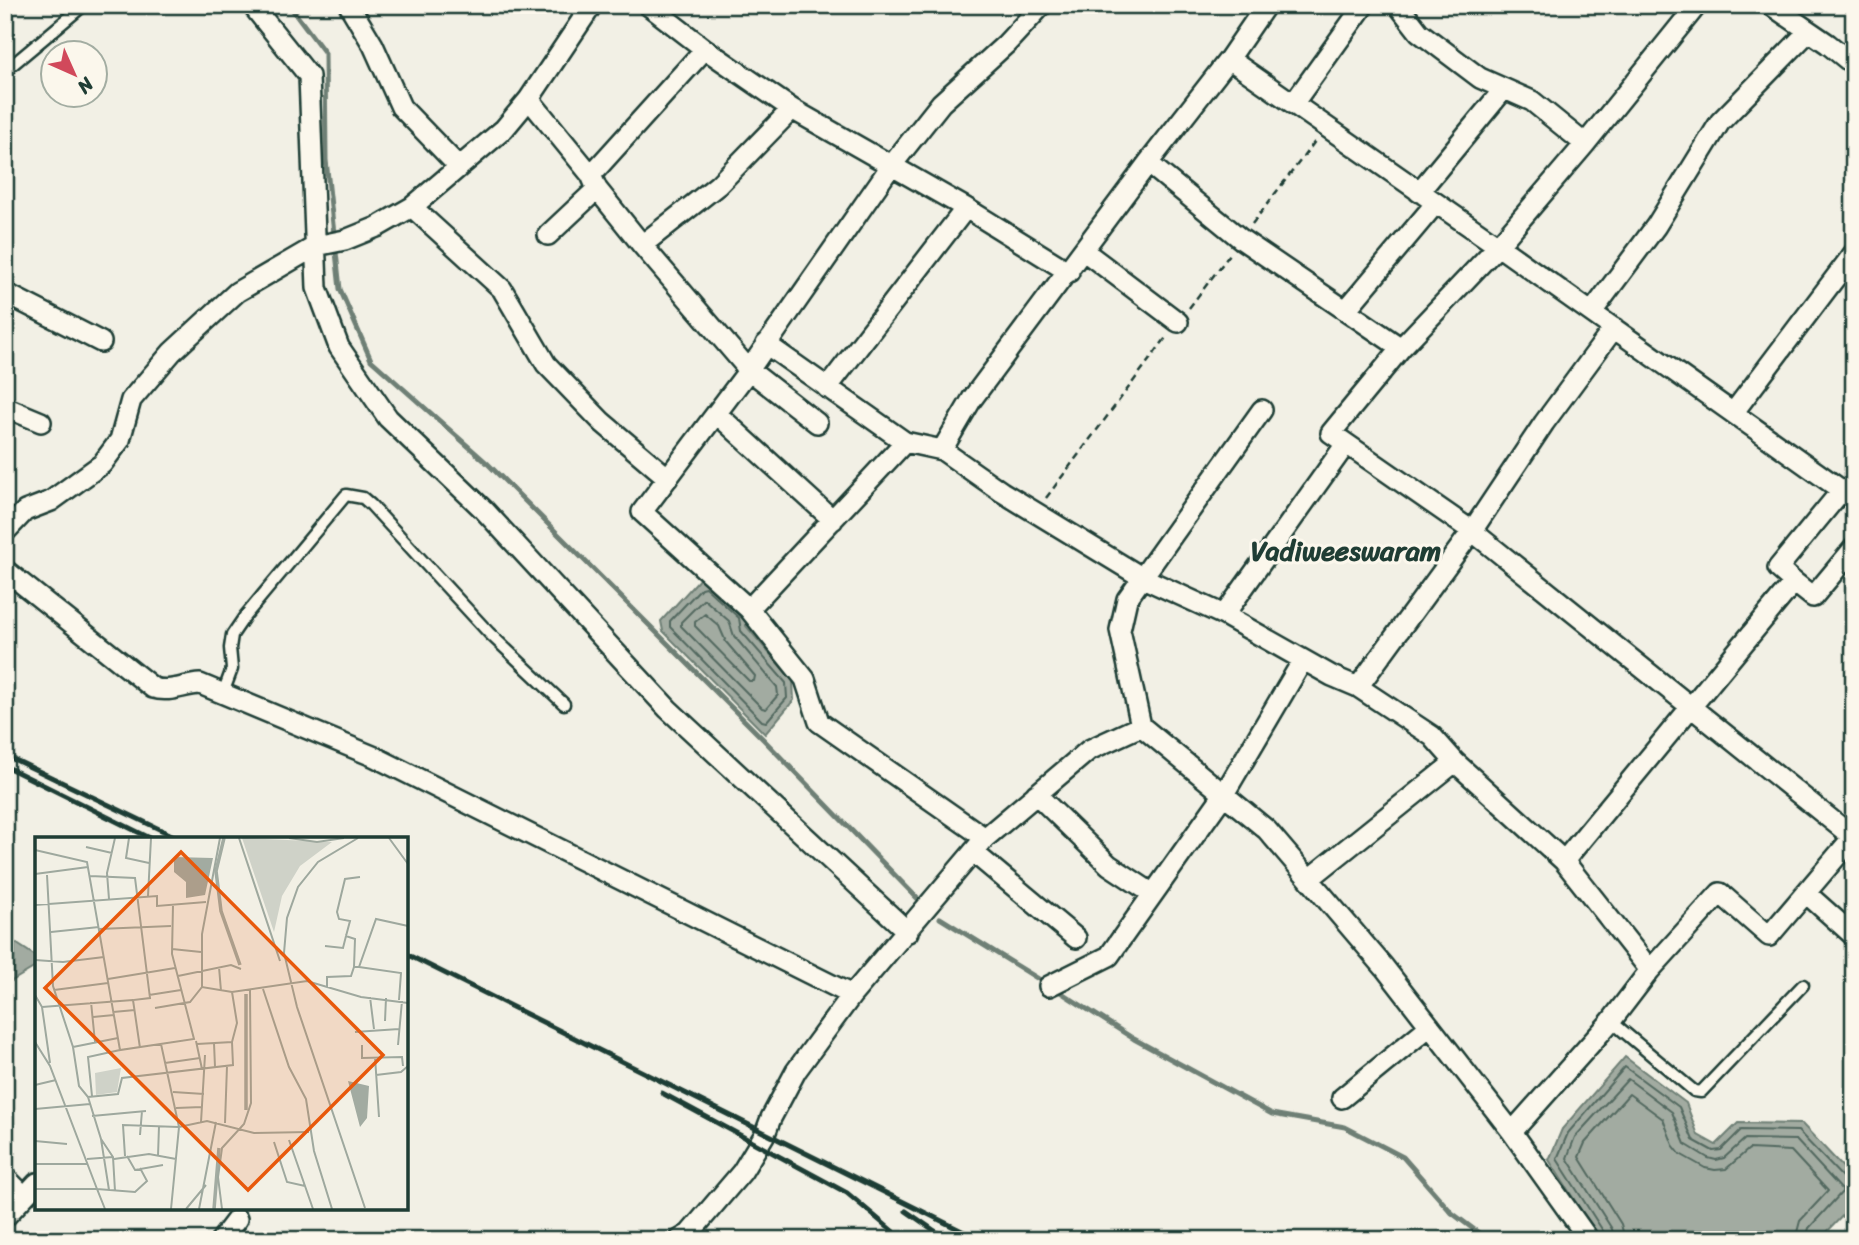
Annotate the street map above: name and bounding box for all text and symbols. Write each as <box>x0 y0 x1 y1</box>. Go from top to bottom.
north arrow <box>38 38 108 108</box>
text: N <box>69 69 103 103</box>
district label: Vadiweeswaram <box>1251 526 1441 575</box>
inset map <box>35 837 408 1210</box>

